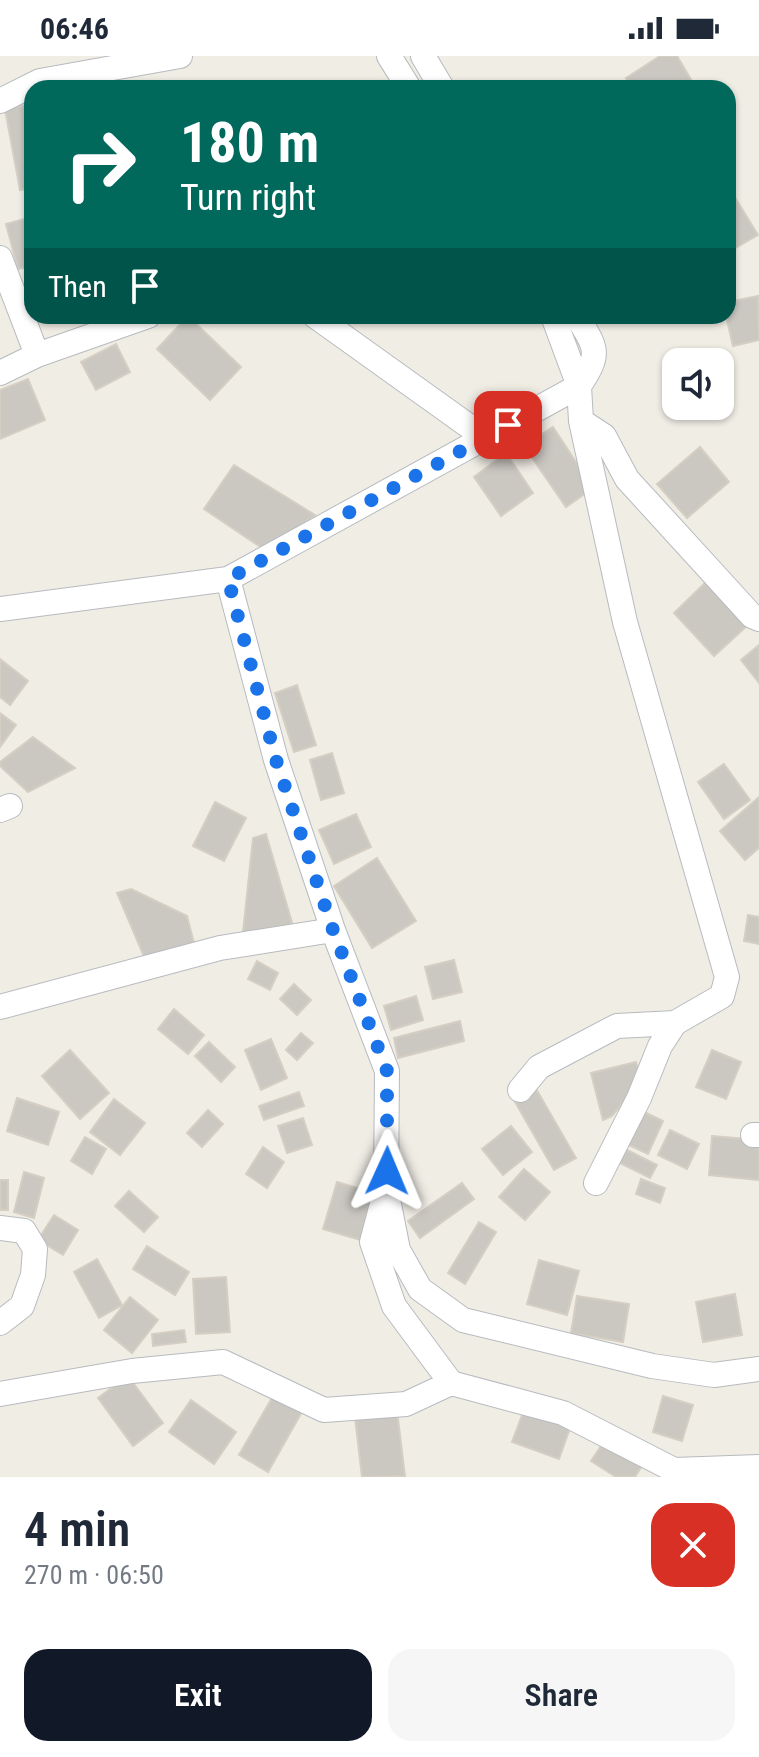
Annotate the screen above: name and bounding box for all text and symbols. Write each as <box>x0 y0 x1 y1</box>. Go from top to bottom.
text: 06:46 <box>40 11 109 46</box>
text: 180 m <box>180 110 319 176</box>
icon: right <box>48 112 152 216</box>
text: Turn right <box>180 177 316 219</box>
icon: arrive <box>123 264 167 308</box>
text: Then <box>48 269 107 304</box>
map controls <box>662 348 734 420</box>
button: sound <box>662 348 734 420</box>
pin <box>474 391 542 459</box>
icon: arrive <box>486 403 530 447</box>
position arrow <box>345 1129 429 1213</box>
text: 4 min <box>24 1501 130 1558</box>
button: close <box>651 1503 735 1587</box>
text: 270 m · 06:50 <box>24 1560 164 1590</box>
button: Exit <box>24 1649 372 1741</box>
button: Share <box>388 1649 735 1741</box>

